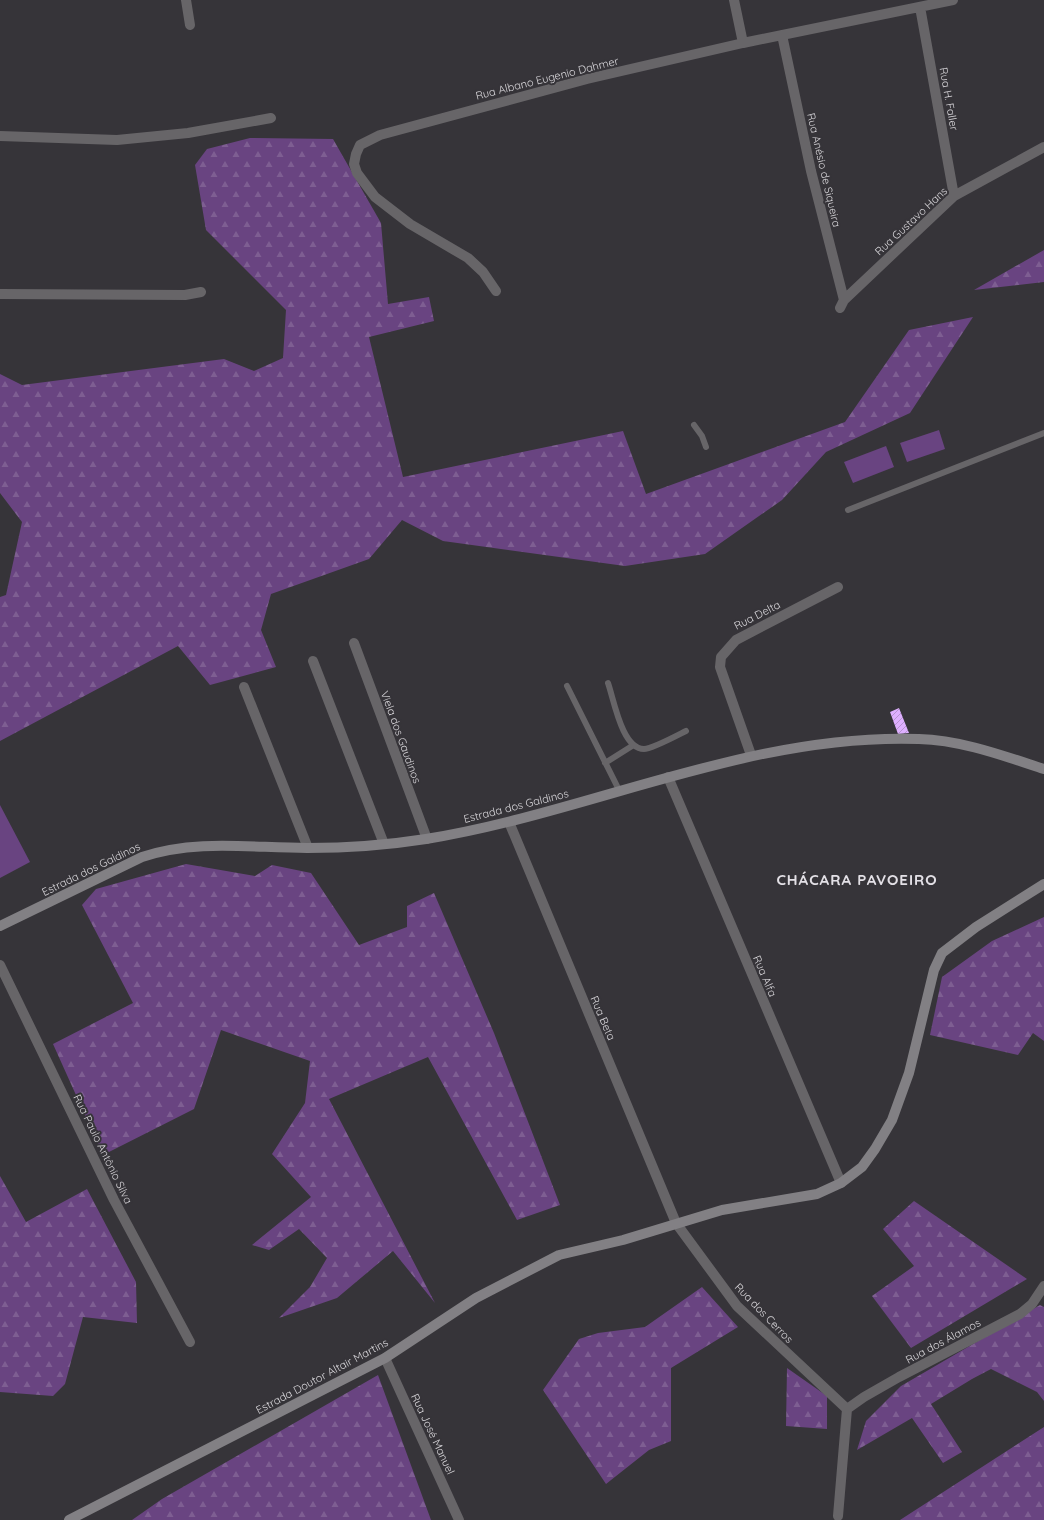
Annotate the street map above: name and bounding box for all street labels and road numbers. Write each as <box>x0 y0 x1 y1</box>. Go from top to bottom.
street label: Rua Albano Eugenio Dahmer <box>474 53 621 103</box>
street label: Rua H. Faller <box>937 66 962 133</box>
street label: Rua Anésio de Siqueira <box>804 112 844 228</box>
street label: Rua Gustavo Hans <box>872 184 950 258</box>
street label: Rua Delta <box>731 597 783 633</box>
street label: Viela dos Gaudinos <box>378 689 424 785</box>
street label: Estrada dos Galdinos <box>462 786 570 826</box>
street label: Estrada dos Galdinos <box>39 839 143 899</box>
street label: Rua Alfa <box>750 953 780 999</box>
street label: Rua Beta <box>587 994 619 1042</box>
street label: Rua Paulo Antônio Silva <box>70 1092 136 1206</box>
street label: Rua dos Cerros <box>732 1280 796 1346</box>
street label: Rua dos Álamos <box>903 1315 983 1367</box>
street label: Estrada Doutor Altair Martins <box>253 1335 391 1417</box>
street label: Rua José Manuel <box>408 1391 458 1477</box>

